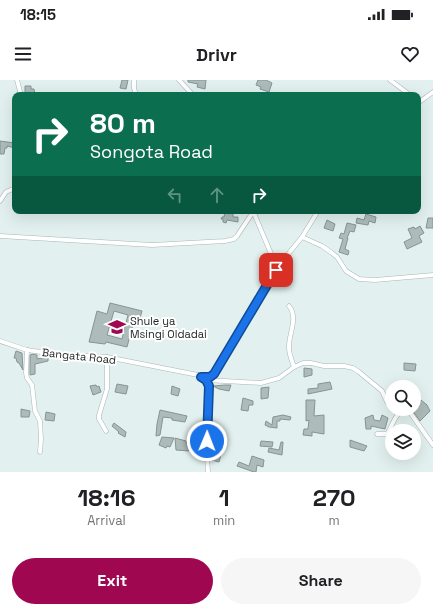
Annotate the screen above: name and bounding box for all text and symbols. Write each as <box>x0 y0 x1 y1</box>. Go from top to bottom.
text: 18:15 <box>20 5 56 24</box>
icon: menu <box>12 43 34 65</box>
text: Drivr <box>196 43 237 66</box>
icon: heart <box>399 43 421 65</box>
text: 80 m <box>90 105 156 141</box>
icon: right <box>24 108 76 160</box>
text: Songota Road <box>90 140 213 163</box>
icon: left <box>164 184 186 206</box>
icon: ahead <box>206 184 228 206</box>
icon: right <box>248 184 270 206</box>
pin <box>259 253 293 287</box>
icon: arrive <box>265 259 287 281</box>
place label: Shule ya Msingi Oldadai <box>130 314 207 341</box>
school or university icon: Shule ya Msingi Oldadai <box>107 317 127 337</box>
street label: Bangata Road <box>41 345 117 367</box>
map controls <box>385 380 421 460</box>
button: search <box>385 380 421 416</box>
position arrow <box>186 420 228 462</box>
button: layers <box>385 424 421 460</box>
text: 18:16 <box>77 482 136 513</box>
text: 1 <box>219 482 230 513</box>
text: 270 <box>313 482 356 513</box>
text: Arrival <box>87 512 126 529</box>
text: min <box>213 512 235 529</box>
text: m <box>329 512 340 529</box>
button: Exit <box>12 558 213 604</box>
button: Share <box>221 558 421 604</box>

